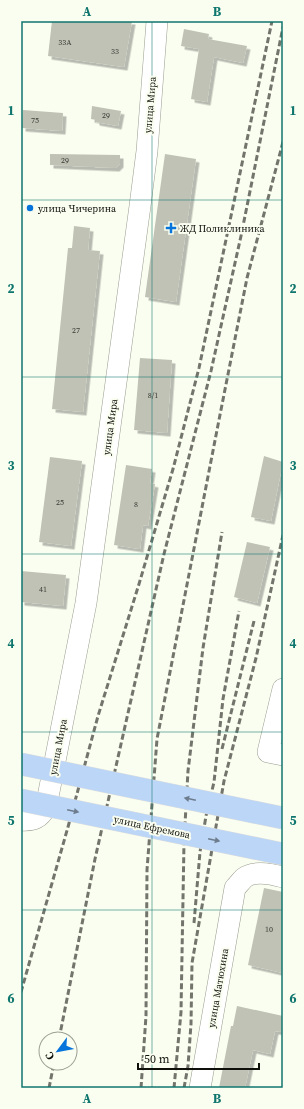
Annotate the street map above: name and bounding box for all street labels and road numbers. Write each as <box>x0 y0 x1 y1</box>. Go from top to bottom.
street label: улица Мира <box>141 75 159 134</box>
street label: улица Мира <box>100 397 121 456</box>
street label: улица Мира <box>46 717 70 776</box>
street label: улица Ефремова <box>113 813 192 842</box>
street label: улица Матюхина <box>205 946 232 1029</box>

